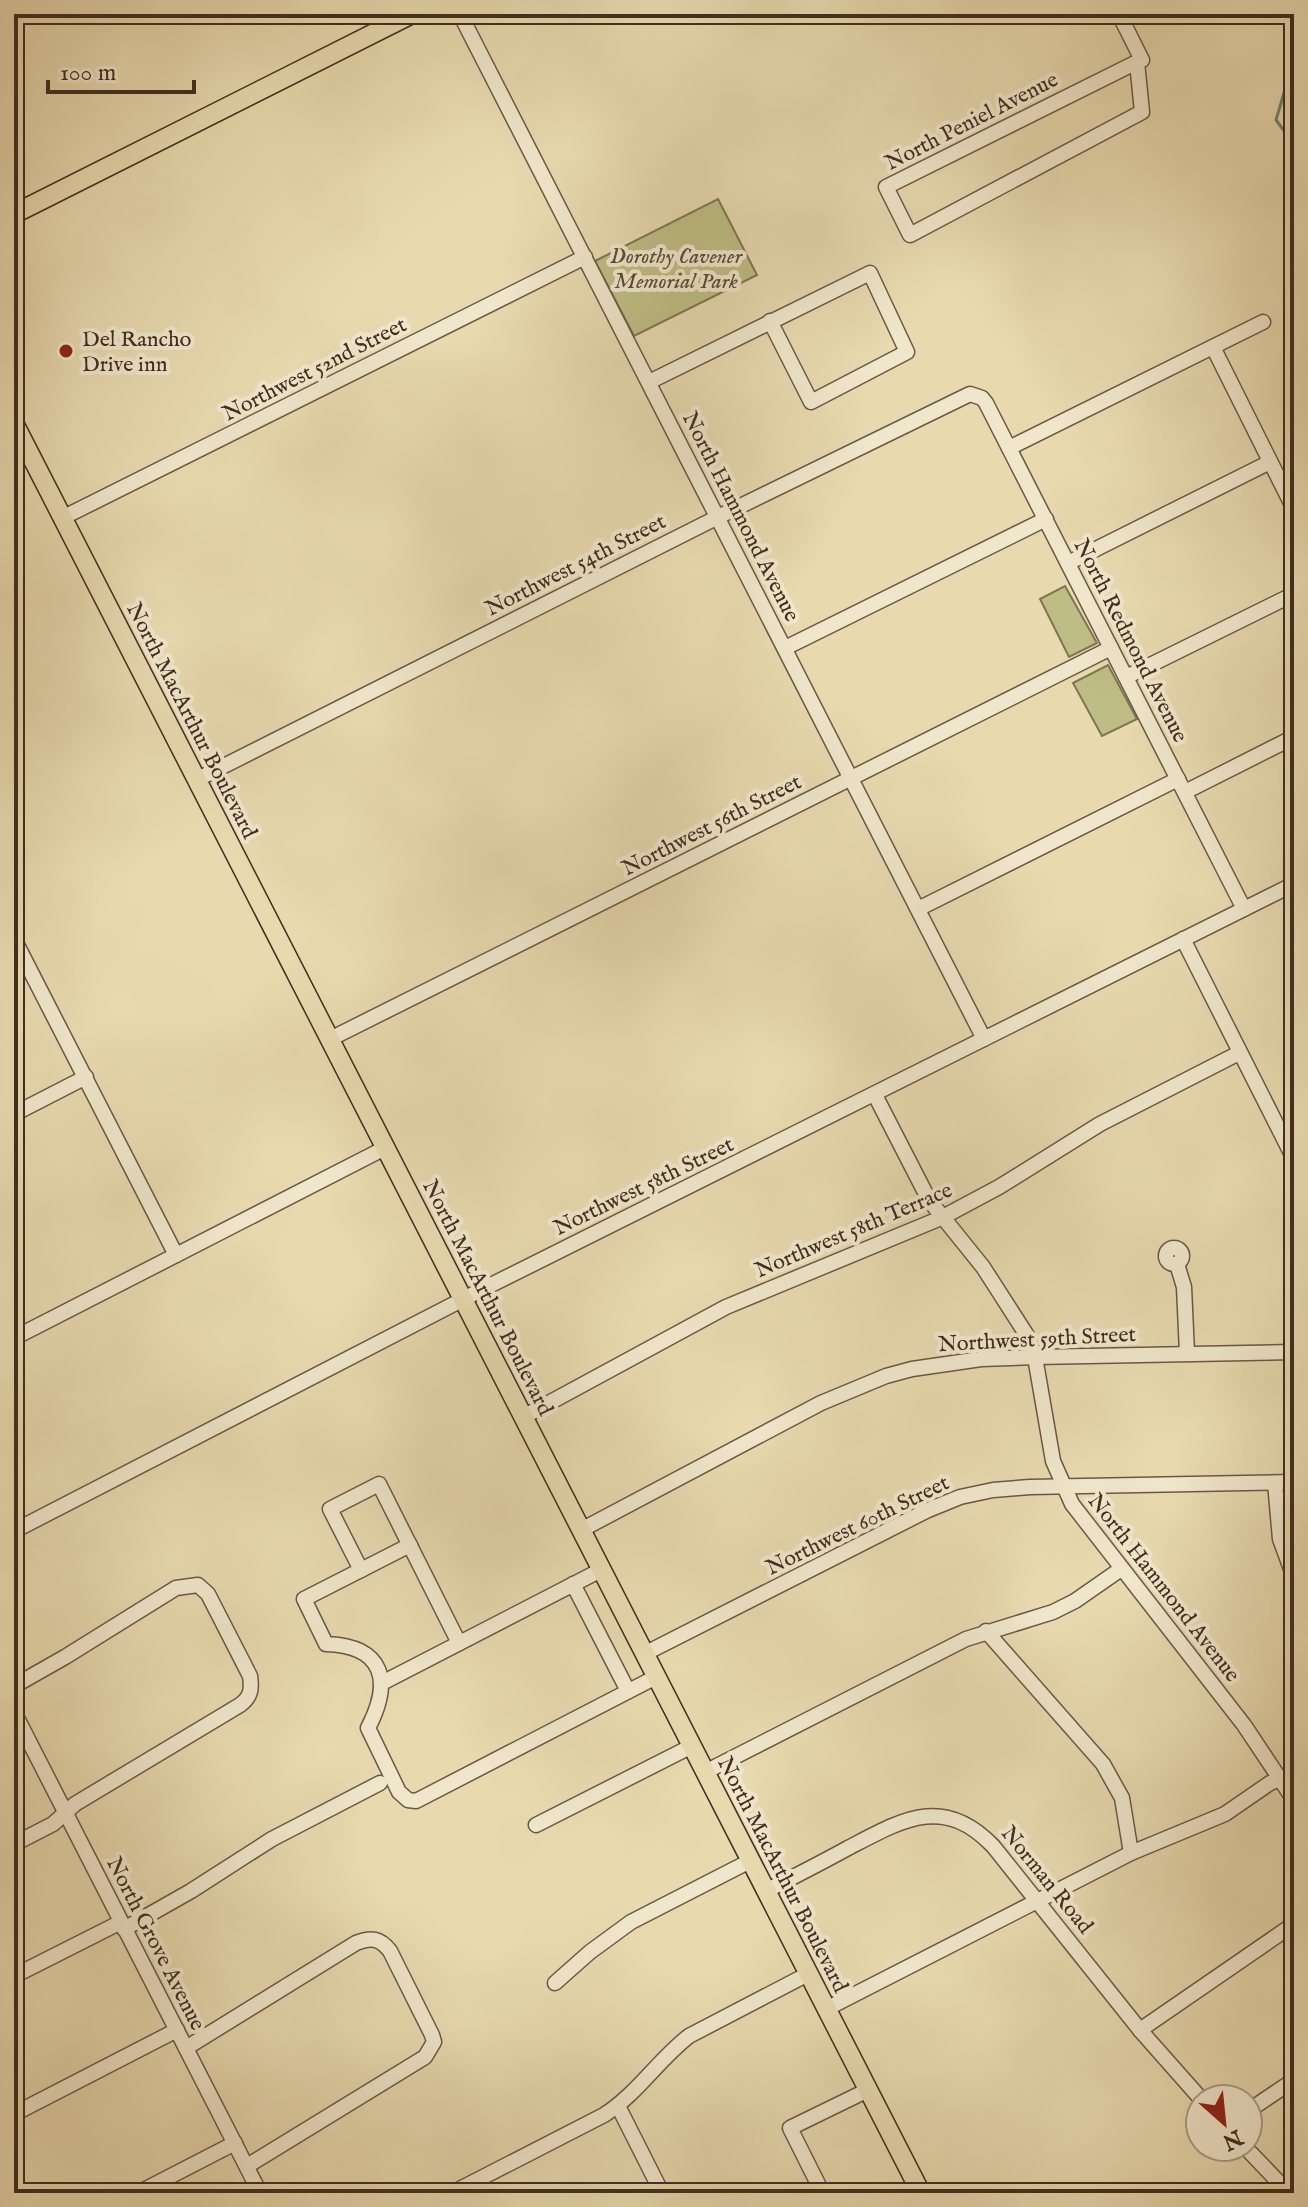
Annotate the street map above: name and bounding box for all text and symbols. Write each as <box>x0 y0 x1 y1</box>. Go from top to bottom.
scale bar <box>48 44 194 94</box>
text: 100 m <box>60 58 116 89</box>
street label: North Peniel Avenue <box>881 66 1063 178</box>
park label: Dorothy Cavener Memorial Park <box>610 243 743 296</box>
street label: Northwest 52nd Street <box>218 311 412 428</box>
place label: Del Rancho Drive inn <box>82 326 192 379</box>
marker: Del Rancho Drive inn <box>57 342 75 360</box>
street label: North Hammond Avenue <box>675 407 805 627</box>
street label: Northwest 54th Street <box>481 508 671 623</box>
street label: North Redmond Avenue <box>1067 534 1194 747</box>
street label: North MacArthur Boulevard <box>119 598 263 844</box>
street label: Northwest 56th Street <box>617 768 807 883</box>
street label: Northwest 58th Street <box>549 1131 739 1243</box>
street label: North MacArthur Boulevard <box>415 1175 559 1421</box>
street label: Northwest 58th Terrace <box>751 1177 957 1285</box>
street label: Northwest 59th Street <box>937 1321 1137 1359</box>
street label: Northwest 60th Street <box>762 1469 955 1582</box>
street label: North Hammond Avenue <box>1081 1488 1246 1688</box>
street label: North MacArthur Boulevard <box>710 1752 854 1998</box>
street label: Norman Road <box>994 1821 1099 1940</box>
street label: North Grove Avenue <box>99 1852 211 2036</box>
north arrow <box>1184 2083 1264 2163</box>
text: N <box>1217 2122 1248 2156</box>

